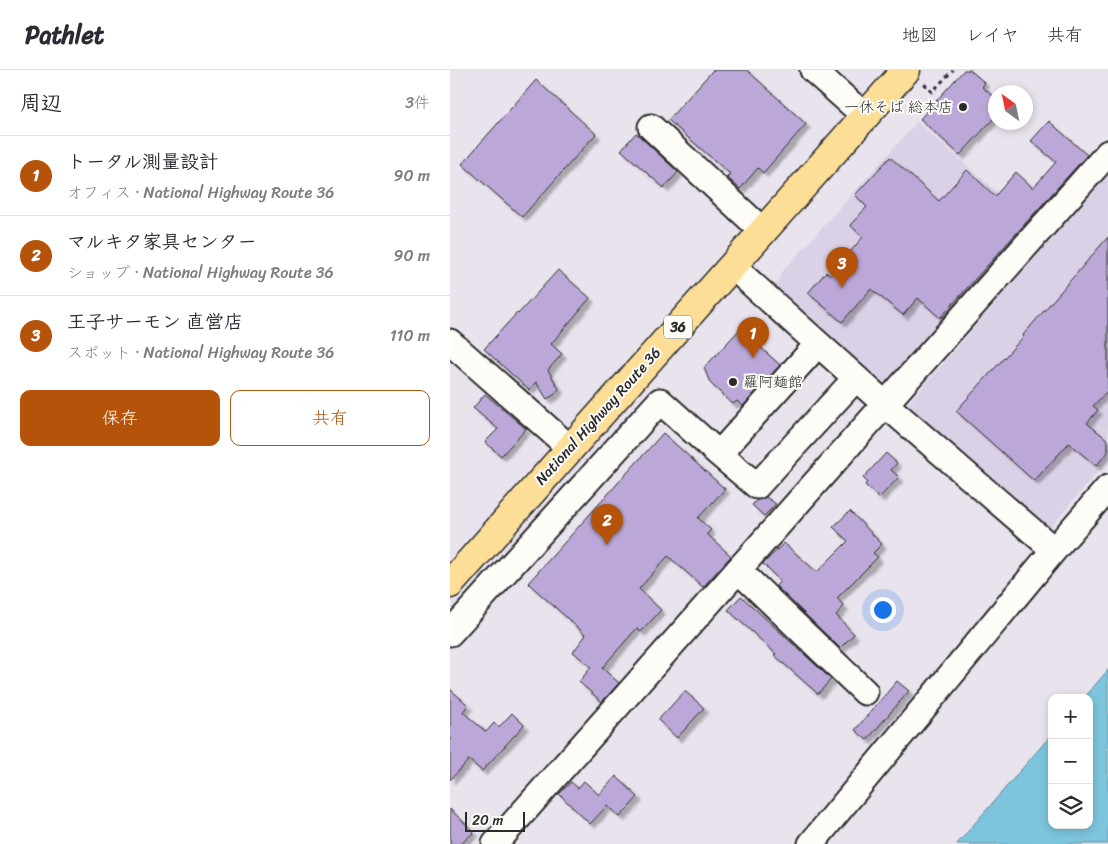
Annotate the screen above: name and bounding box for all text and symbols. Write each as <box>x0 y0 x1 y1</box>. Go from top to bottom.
text: Pathlet <box>25 14 104 56</box>
text: 地図 <box>902 19 938 51</box>
text: レイヤ <box>966 19 1019 51</box>
text: 共有 <box>1047 19 1083 51</box>
text: 周辺 <box>20 84 62 122</box>
north arrow <box>988 85 1033 130</box>
text: 3件 <box>405 88 430 117</box>
place label: 一休そば 総本店 <box>844 94 953 120</box>
marker: 一休そば 総本店 <box>957 101 969 113</box>
text: トータル測量設計 <box>67 145 218 178</box>
text: 1 <box>33 161 39 190</box>
text: 90 m <box>394 161 430 190</box>
text: オフィス · National Highway Route 36 <box>67 178 334 207</box>
text: マルキタ家具センター <box>67 225 257 258</box>
text: 2 <box>31 241 41 270</box>
text: 90 m <box>394 241 430 270</box>
pin: 3 <box>826 247 858 288</box>
text: ショップ · National Highway Route 36 <box>67 258 334 287</box>
text: 王子サーモン 直営店 <box>67 305 243 338</box>
road number: 36 <box>664 316 692 338</box>
pin: 1 <box>737 317 769 358</box>
text: 3 <box>32 321 40 350</box>
text: 110 m <box>390 321 430 350</box>
text: スポット · National Highway Route 36 <box>67 338 334 367</box>
street label: National Highway Route 36 <box>529 341 667 491</box>
place label: 羅阿麺館 <box>743 369 803 395</box>
marker: 羅阿麺館 <box>727 376 739 388</box>
button: 保存 <box>20 390 220 446</box>
button: 共有 <box>230 390 430 446</box>
pin: 2 <box>591 504 623 545</box>
your location <box>870 597 896 623</box>
map controls <box>1048 694 1093 829</box>
button: + <box>1048 694 1093 739</box>
button: − <box>1048 739 1093 784</box>
button: layers <box>1048 784 1093 829</box>
text: 20 m <box>472 808 503 833</box>
scale bar <box>465 809 525 832</box>

